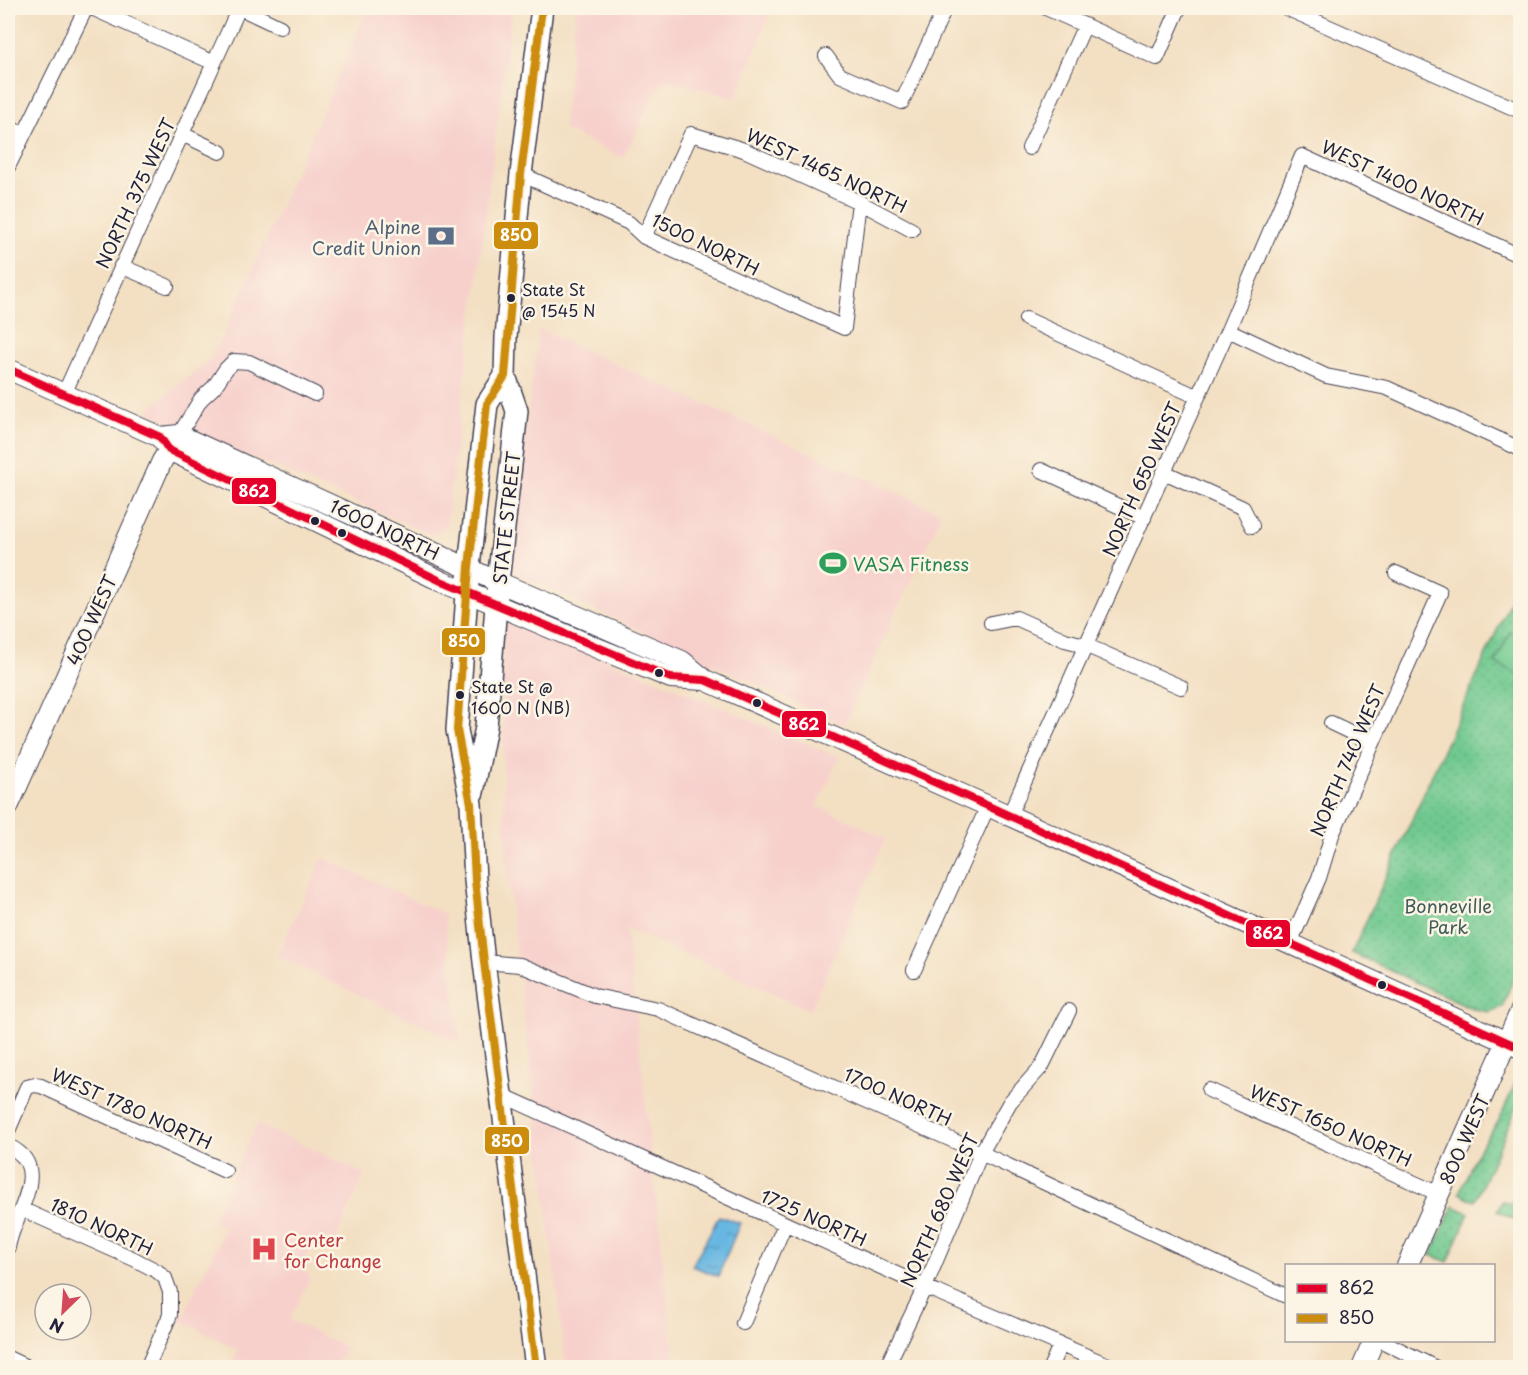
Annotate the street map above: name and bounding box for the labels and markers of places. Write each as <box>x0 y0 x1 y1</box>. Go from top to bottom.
place label: Alpine Credit Union <box>312 213 421 261</box>
bank icon: Alpine Credit Union <box>426 221 456 251</box>
place label: State St @ 1545 N <box>522 277 596 322</box>
marker: State St @ 1545 N <box>505 292 517 304</box>
unlabelled marker <box>309 515 321 527</box>
unlabelled marker <box>336 527 348 539</box>
sports icon: VASA Fitness <box>818 548 848 578</box>
place label: VASA Fitness <box>853 550 969 577</box>
unlabelled marker <box>653 667 665 679</box>
place label: State St @ 1600 N (NB) <box>471 674 570 719</box>
marker: State St @ 1600 N (NB) <box>454 689 466 701</box>
unlabelled marker <box>751 697 763 709</box>
unlabelled marker <box>1376 979 1388 991</box>
place label: Center for Change <box>284 1226 382 1274</box>
hospital icon: Center for Change <box>249 1234 279 1264</box>

